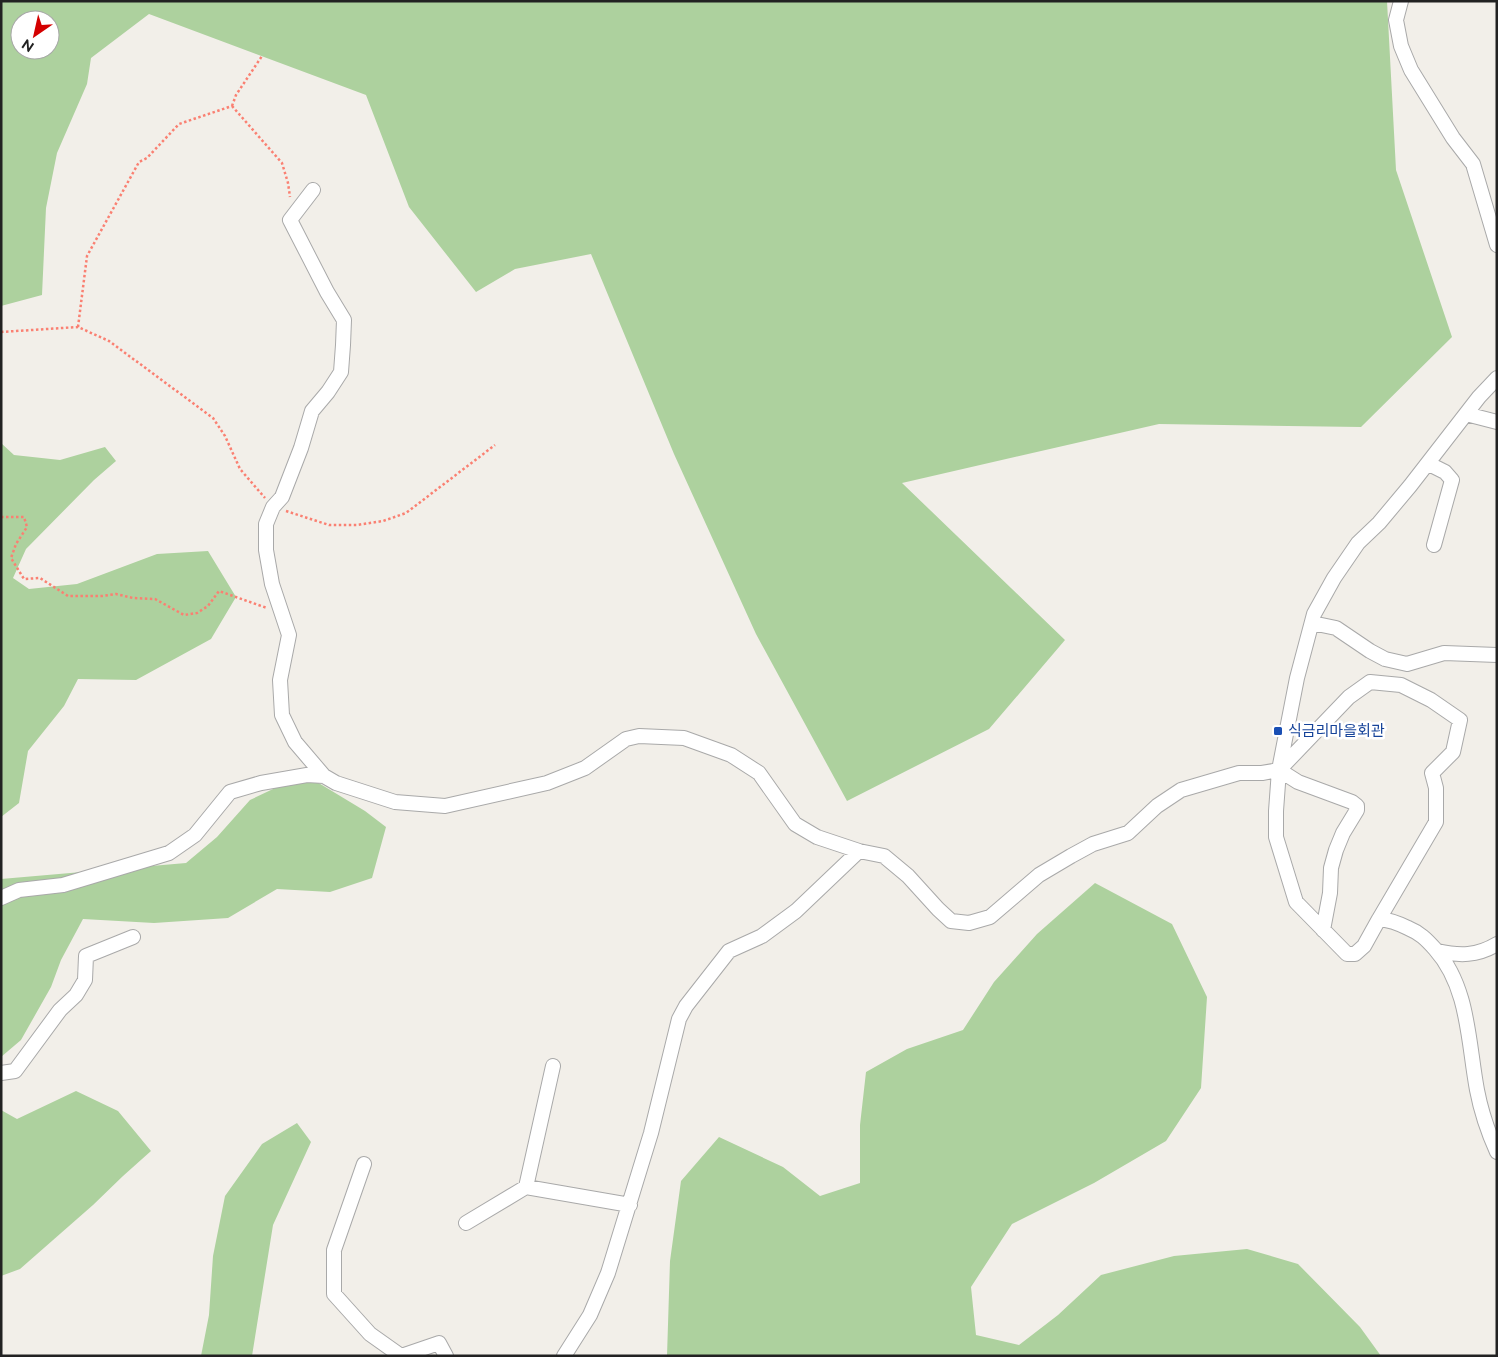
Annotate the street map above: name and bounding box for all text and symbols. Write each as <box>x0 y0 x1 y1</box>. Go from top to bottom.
north arrow <box>10 10 60 60</box>
text: N <box>19 36 37 55</box>
place label: 식금리마을회관 <box>1288 722 1385 740</box>
marker: 식금리마을회관 <box>1272 725 1284 737</box>

